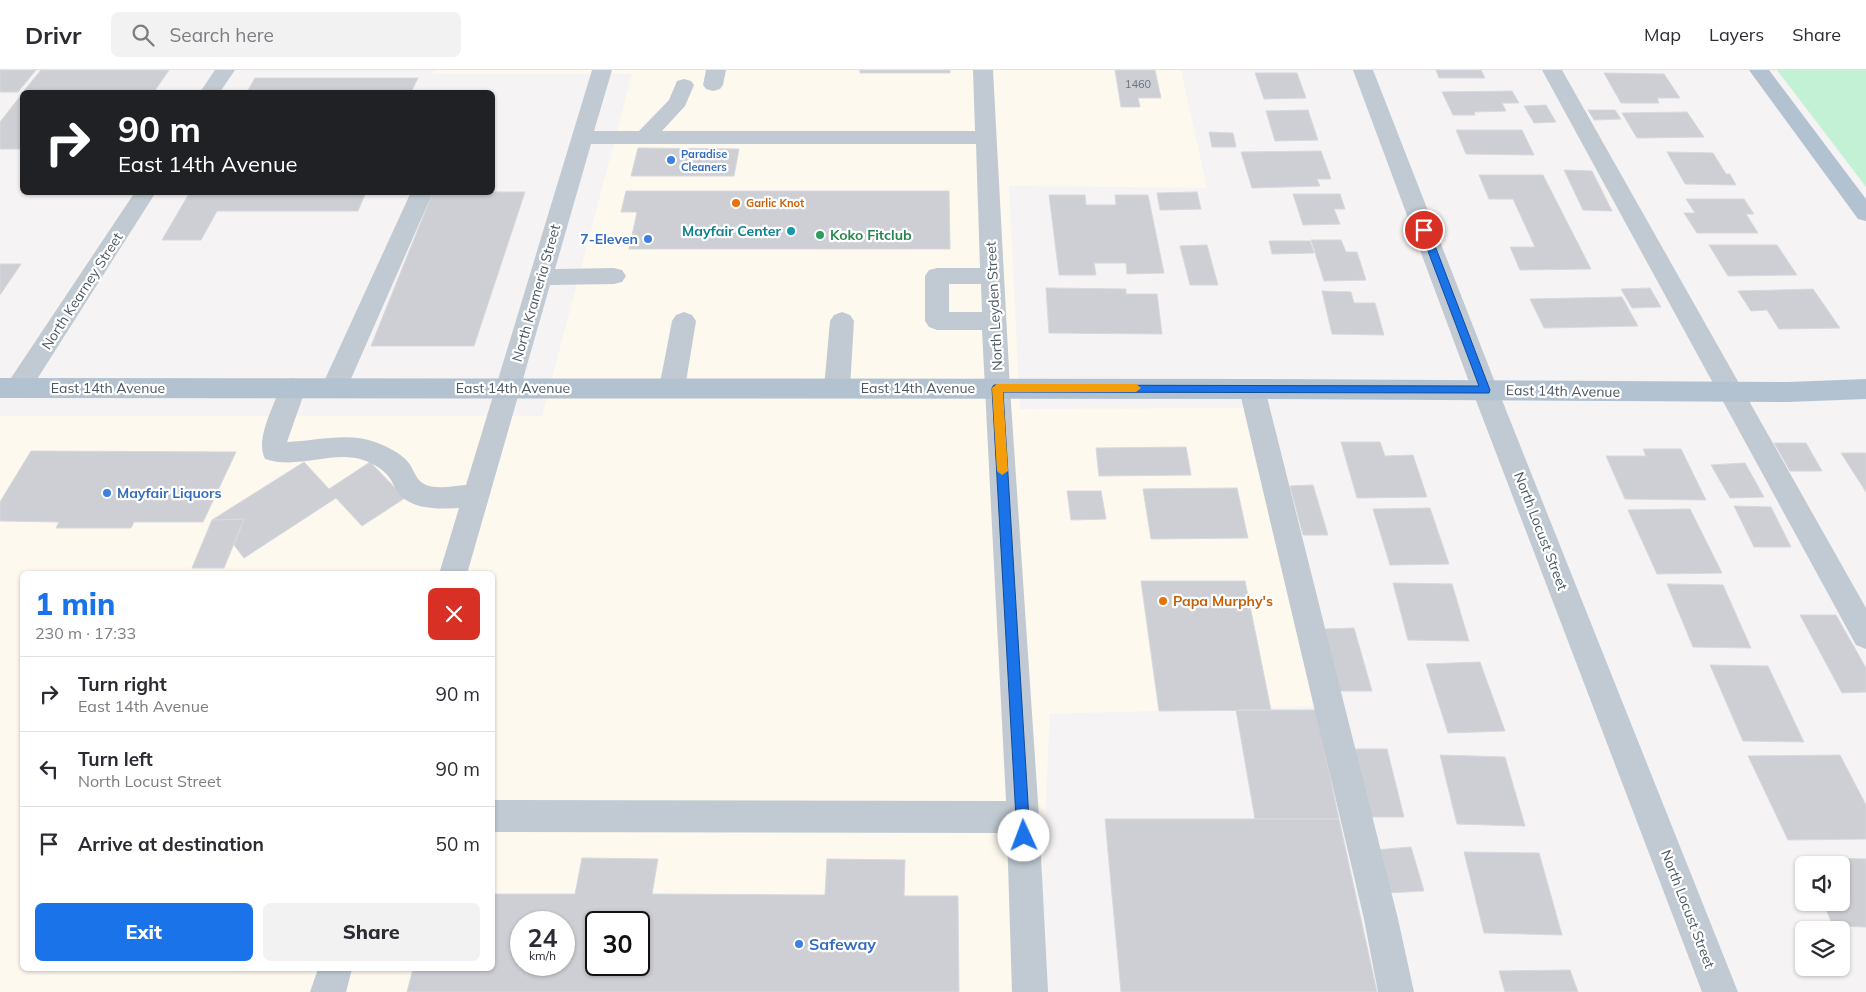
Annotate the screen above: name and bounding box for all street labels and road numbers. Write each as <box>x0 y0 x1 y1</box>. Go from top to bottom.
street label: North Krameria Street <box>508 222 564 364</box>
street label: North Kearney Street <box>37 229 127 353</box>
street label: North Leyden Street <box>982 241 1006 371</box>
street label: East 14th Avenue <box>51 379 165 397</box>
street label: East 14th Avenue <box>456 379 570 397</box>
street label: East 14th Avenue <box>861 379 975 397</box>
street label: East 14th Avenue <box>1506 381 1620 401</box>
street label: North Locust Street <box>1510 469 1572 593</box>
street label: North Locust Street <box>1657 847 1719 971</box>

